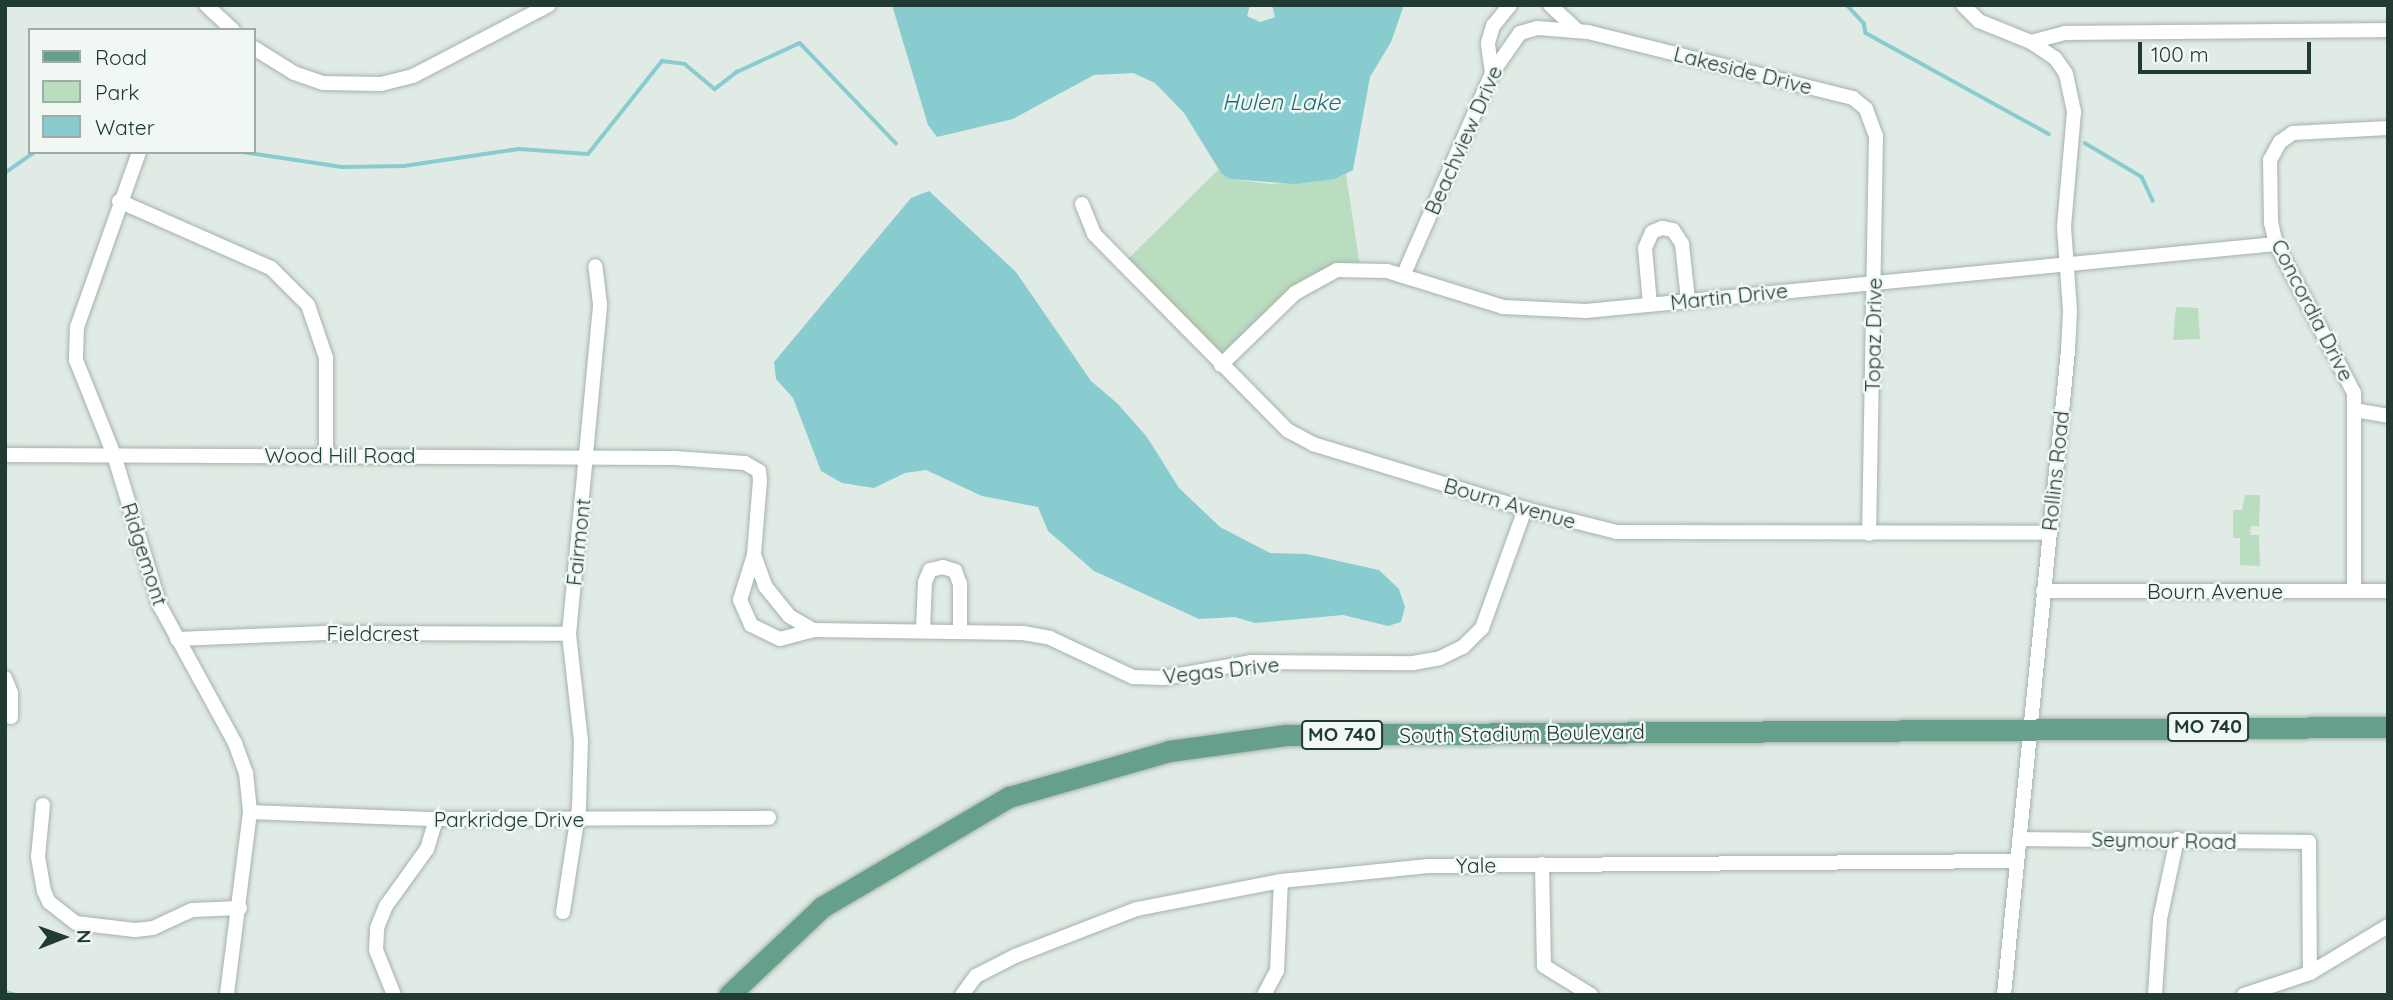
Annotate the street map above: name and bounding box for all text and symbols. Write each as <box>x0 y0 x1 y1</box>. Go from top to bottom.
legend <box>28 28 256 154</box>
scale bar <box>2141 28 2314 72</box>
street label: Lakeside Drive <box>1671 41 1815 99</box>
text: 100 m <box>2151 41 2209 67</box>
text: Road <box>95 44 147 70</box>
street label: Beachview Drive <box>1419 62 1507 218</box>
text: Park <box>95 79 139 105</box>
water label: Hulen Lake <box>1222 88 1340 116</box>
text: Water <box>95 114 155 140</box>
street label: Concordia Drive <box>2266 235 2360 385</box>
street label: Martin Drive <box>1669 277 1789 315</box>
street label: Topaz Drive <box>1859 277 1887 393</box>
street label: Rollins Road <box>2036 410 2074 532</box>
street label: Wood Hill Road <box>265 442 415 468</box>
street label: Bourn Avenue <box>1441 472 1579 534</box>
street label: Fairmont <box>561 497 595 587</box>
street label: Ridgemont <box>116 499 174 609</box>
street label: Bourn Avenue <box>2147 578 2283 604</box>
street label: Fieldcrest <box>327 620 419 646</box>
street label: Vegas Drive <box>1161 651 1281 689</box>
road number: MO 740 <box>2166 712 2250 742</box>
street label: South Stadium Boulevard <box>1399 718 1645 748</box>
road number: MO 740 <box>1300 720 1384 750</box>
street label: Parkridge Drive <box>434 806 584 832</box>
street label: Seymour Road <box>2091 826 2237 854</box>
street label: Yale <box>1456 852 1496 878</box>
north arrow <box>28 902 98 972</box>
text: N <box>72 929 96 944</box>

